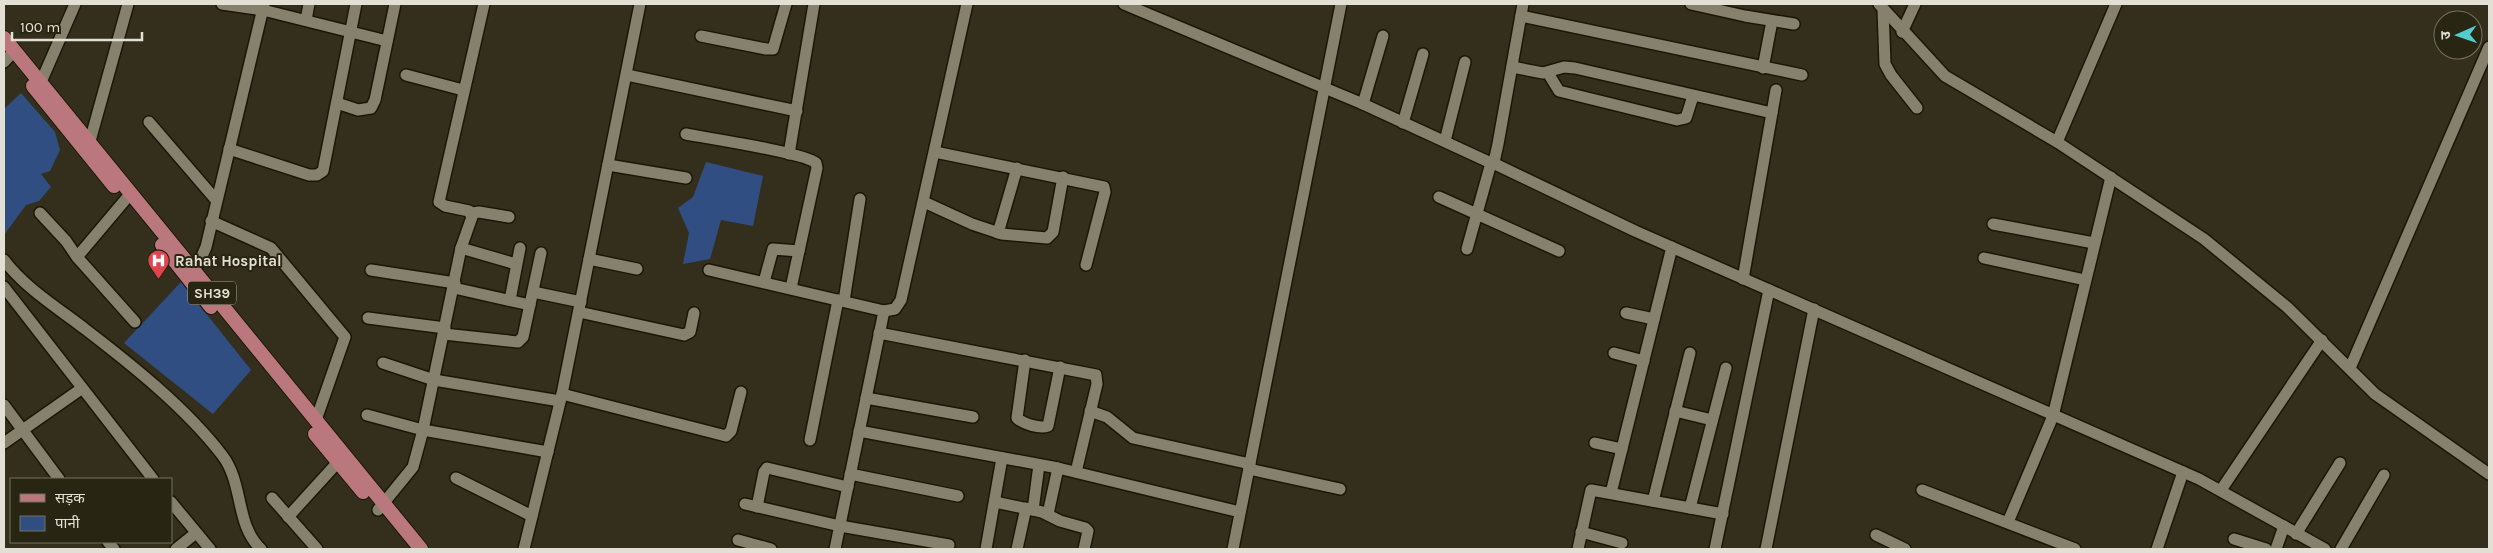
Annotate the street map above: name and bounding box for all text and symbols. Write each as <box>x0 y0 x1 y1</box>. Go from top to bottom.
scale bar <box>12 10 142 42</box>
north arrow <box>2433 10 2483 60</box>
text: 100 m <box>20 18 60 36</box>
text: उ <box>2437 30 2454 40</box>
hospital icon: Rahat Hospital <box>147 249 171 280</box>
place label: Rahat Hospital <box>175 252 282 270</box>
road number: SH39 <box>188 282 236 304</box>
legend <box>10 478 172 543</box>
text: सड़क <box>55 489 85 507</box>
text: पानी <box>55 514 81 532</box>

